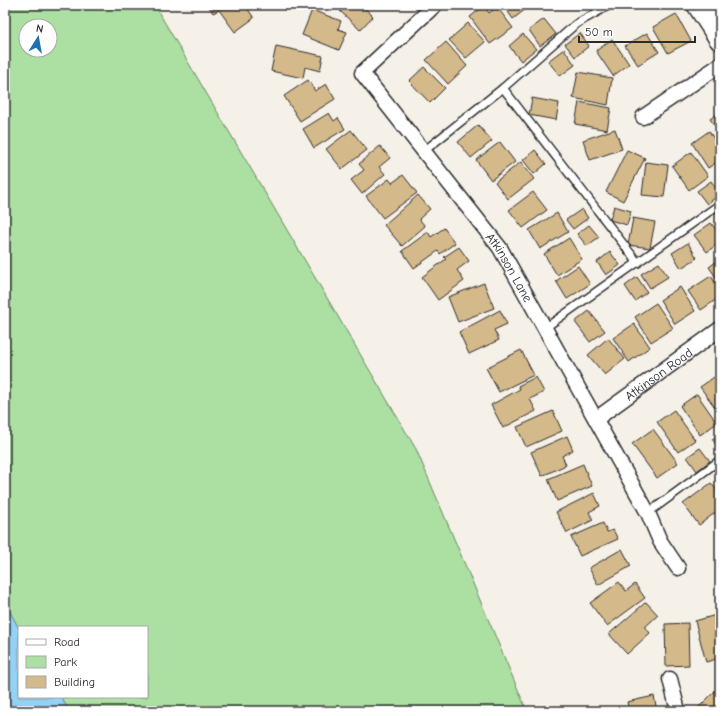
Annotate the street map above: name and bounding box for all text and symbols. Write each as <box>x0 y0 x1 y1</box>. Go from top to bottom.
north arrow <box>18 18 58 58</box>
scale bar <box>579 18 695 44</box>
text: N <box>35 22 45 36</box>
text: 50 m <box>585 25 613 39</box>
street label: Atkinson Lane <box>483 230 536 305</box>
street label: Atkinson Road <box>622 345 695 404</box>
legend <box>18 626 148 698</box>
text: Road <box>54 635 80 649</box>
text: Park <box>54 655 77 669</box>
text: Building <box>54 675 95 689</box>

